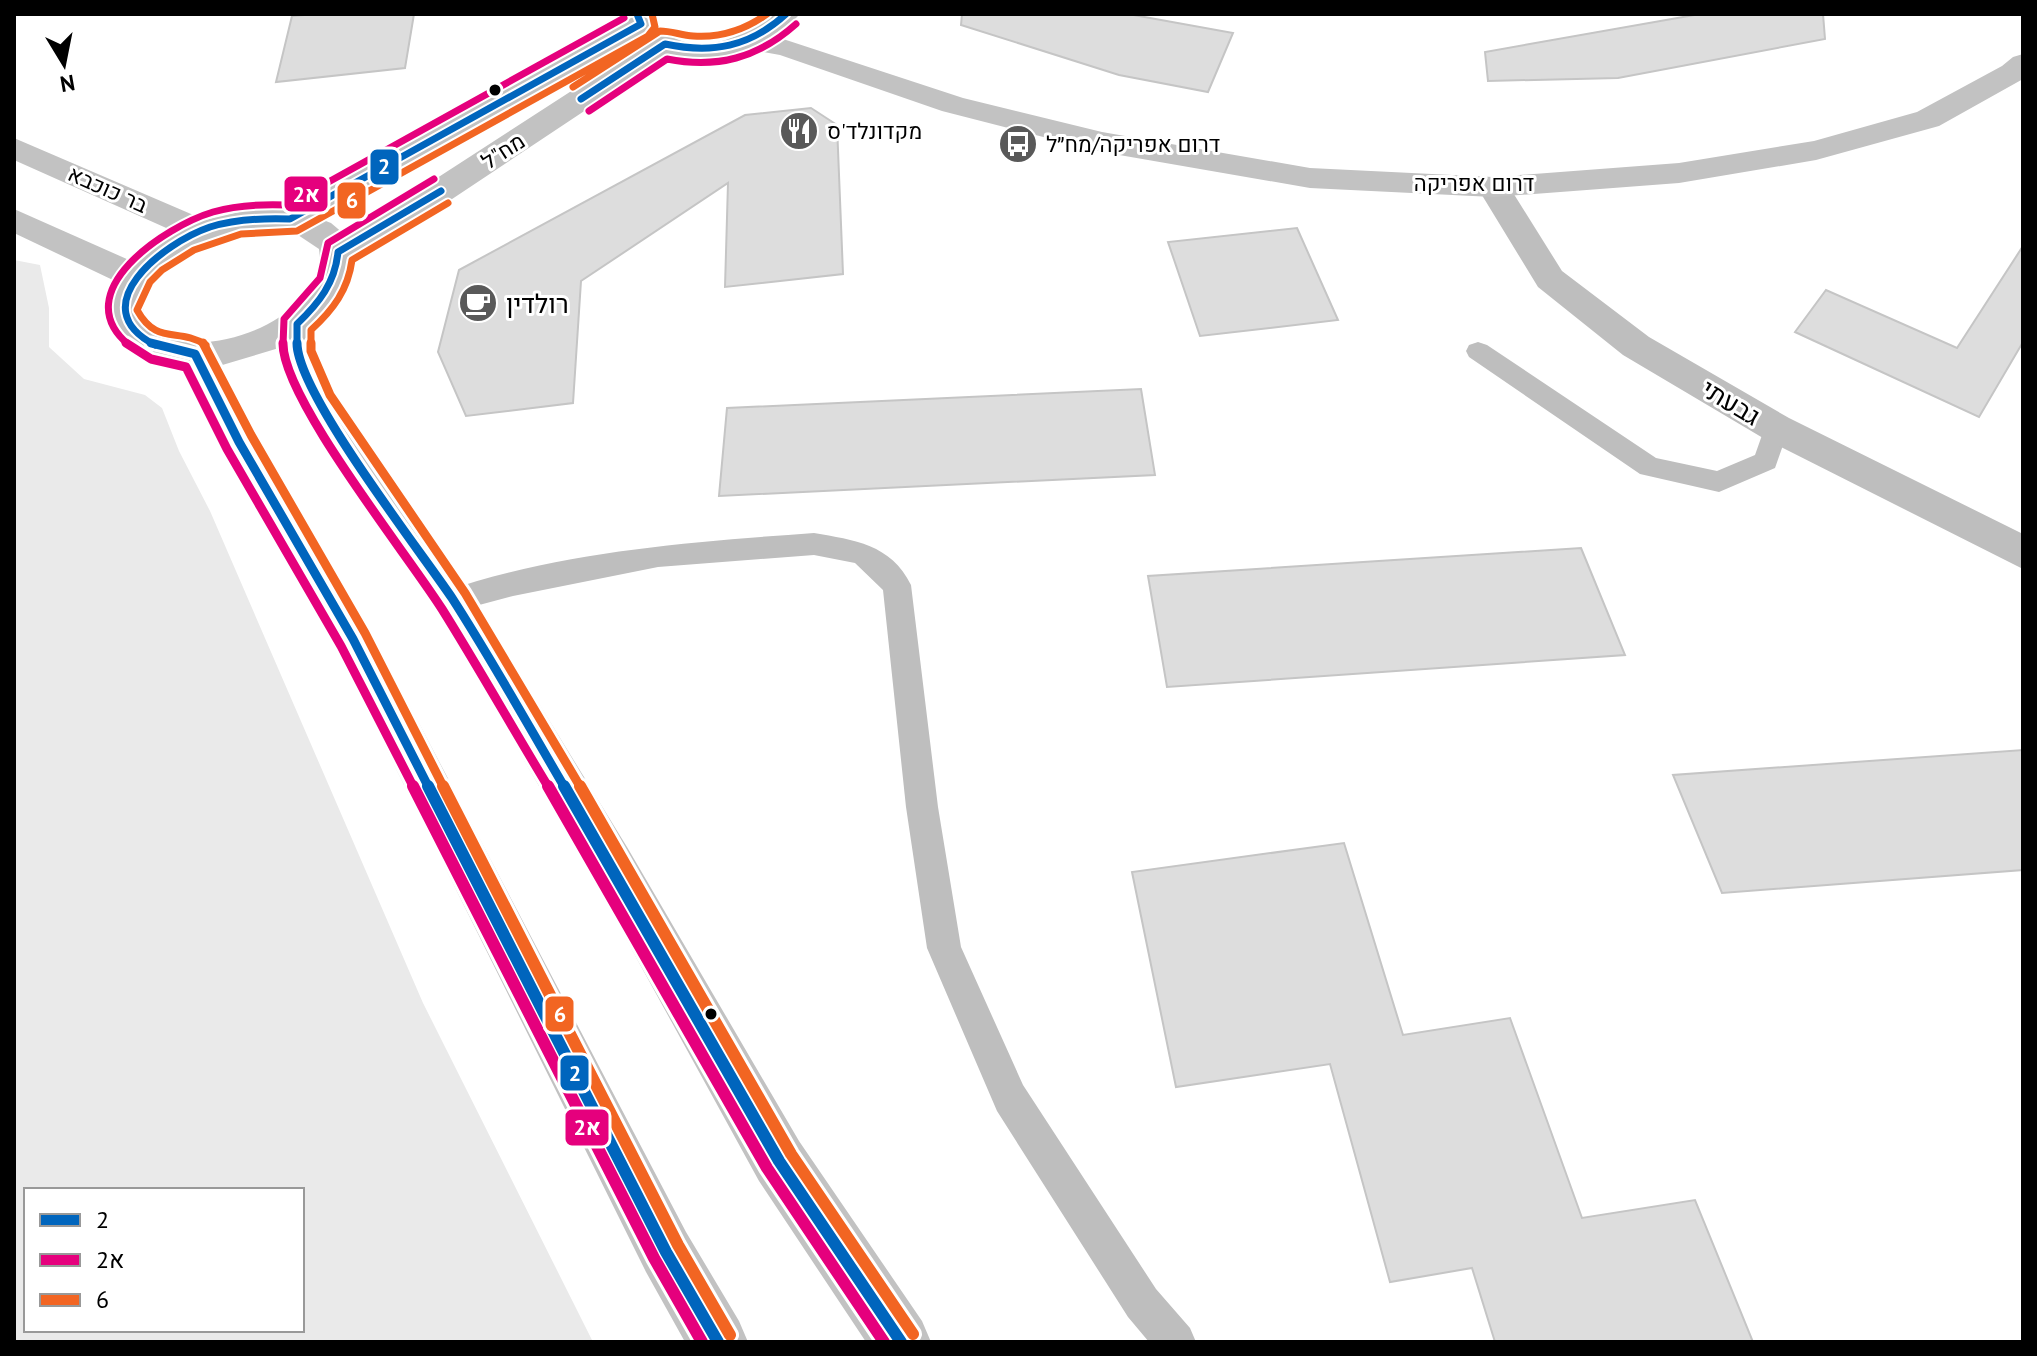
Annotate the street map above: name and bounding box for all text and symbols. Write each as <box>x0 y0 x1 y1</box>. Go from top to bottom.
north arrow <box>24 24 104 104</box>
text: N <box>58 69 77 99</box>
unlabelled marker <box>487 82 503 98</box>
restaurant icon: מקדונלד'ס <box>778 110 820 152</box>
place label: מקדונלד'ס <box>827 117 922 145</box>
bus stop icon: דרום אפריקה/מח״ל <box>997 123 1039 165</box>
street label: מח"ל <box>476 127 530 175</box>
place label: דרום אפריקה/מח״ל <box>1046 130 1220 158</box>
line badge: 2 <box>369 148 400 186</box>
text: 2 <box>378 152 390 180</box>
street label: בר כוכבא <box>64 159 152 219</box>
street label: דרום אפריקה <box>1414 169 1534 197</box>
line badge: 2א <box>283 175 329 213</box>
text: 2א <box>292 180 320 208</box>
line badge: 6 <box>336 181 367 220</box>
text: 6 <box>346 186 358 214</box>
cafe icon: רולדין <box>457 282 499 324</box>
place label: רולדין <box>506 287 569 320</box>
street label: גבעתי <box>1696 372 1766 432</box>
line badge: 6 <box>544 995 575 1033</box>
text: 6 <box>554 1000 566 1028</box>
unlabelled marker <box>703 1006 719 1022</box>
line badge: 2 <box>559 1054 590 1092</box>
text: 2 <box>569 1059 581 1087</box>
line badge: 2א <box>564 1108 610 1147</box>
text: 2א <box>573 1113 601 1141</box>
legend <box>24 1188 304 1332</box>
text: 2 <box>96 1204 109 1235</box>
text: 2א <box>96 1244 125 1275</box>
text: 6 <box>96 1284 109 1315</box>

